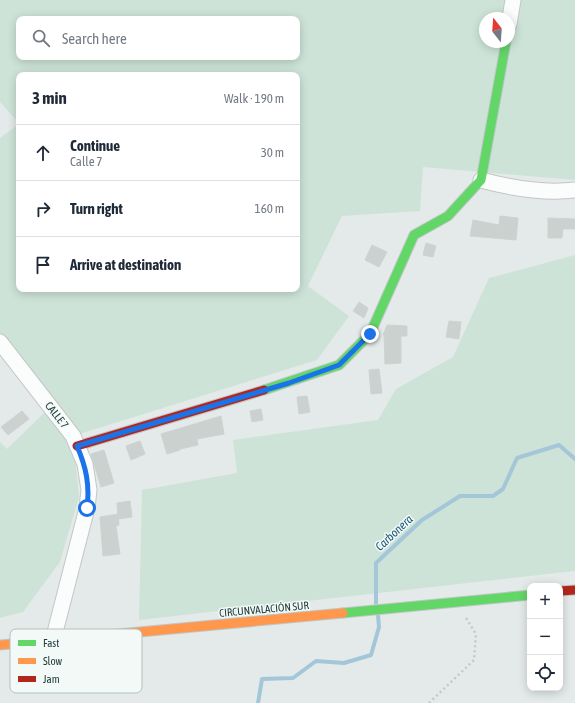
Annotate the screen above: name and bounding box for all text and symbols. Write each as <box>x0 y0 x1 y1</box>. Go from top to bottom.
north arrow <box>479 12 515 48</box>
search box <box>16 16 300 60</box>
icon: search <box>30 27 52 49</box>
text: Search here <box>62 30 127 47</box>
text: 3 min <box>32 88 67 108</box>
text: Walk · 190 m <box>224 91 284 106</box>
text: Continue <box>70 137 120 154</box>
icon: ahead <box>32 142 54 164</box>
text: 30 m <box>261 145 284 160</box>
text: Calle 7 <box>70 154 102 169</box>
icon: right <box>32 198 54 220</box>
text: Turn right <box>70 200 123 217</box>
text: 160 m <box>255 201 284 216</box>
icon: arrive <box>32 254 54 276</box>
text: Arrive at destination <box>70 256 181 273</box>
route end <box>361 325 379 343</box>
street label: CALLE 7 <box>43 399 71 431</box>
route start <box>78 499 96 517</box>
water label: Carbonera <box>372 512 416 554</box>
map controls <box>527 583 563 691</box>
button: + <box>527 583 563 619</box>
street label: CIRCUNVALACIÓN SUR <box>219 599 310 619</box>
button: − <box>527 619 563 655</box>
legend <box>10 629 142 693</box>
text: Fast <box>43 637 59 649</box>
text: Slow <box>43 655 62 667</box>
button: locate <box>527 655 563 691</box>
text: Jam <box>43 673 60 685</box>

